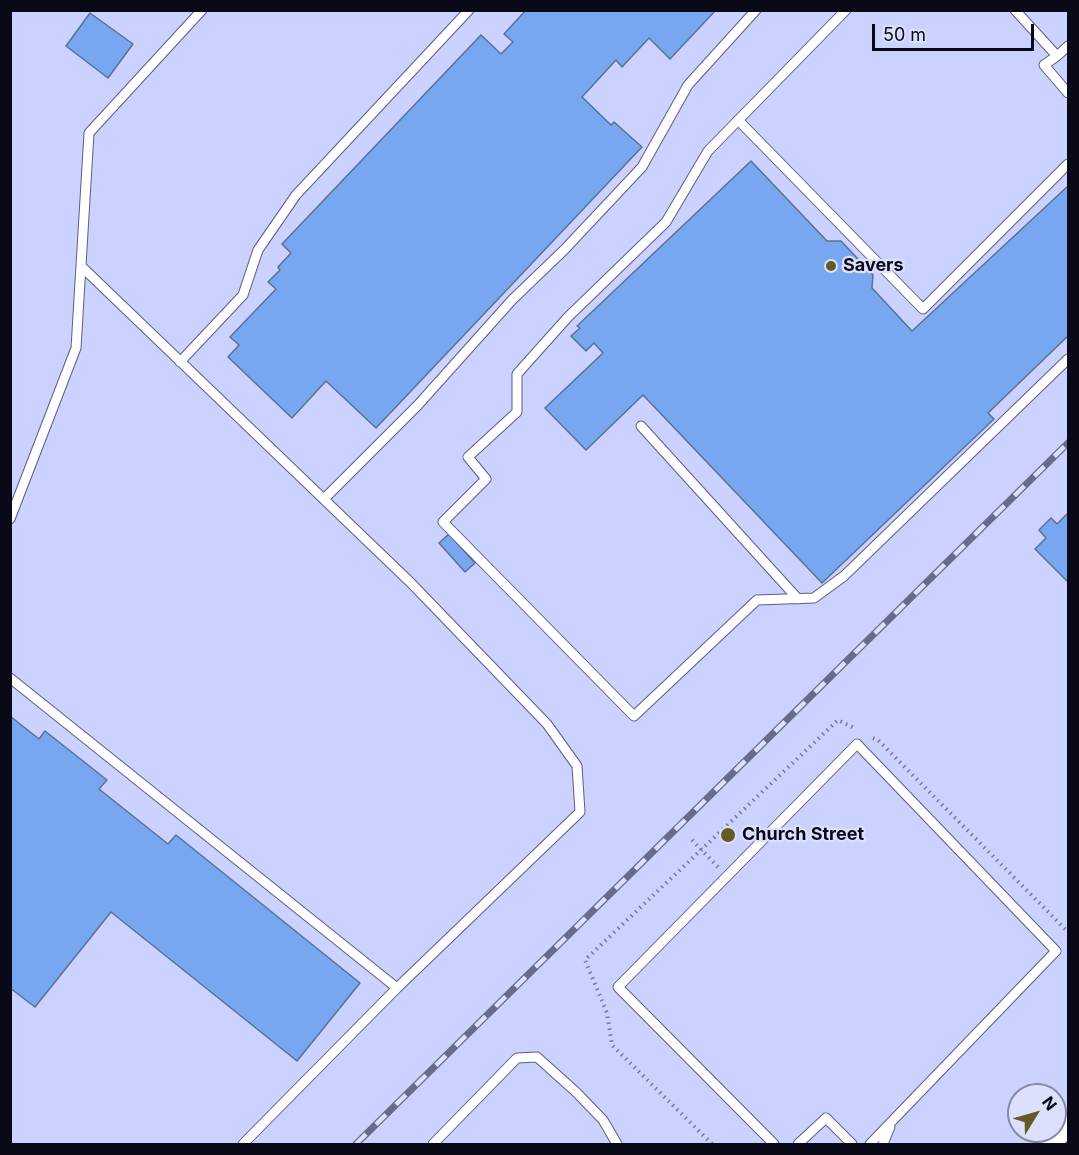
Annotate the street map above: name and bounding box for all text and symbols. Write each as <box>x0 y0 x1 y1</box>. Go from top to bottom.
scale bar <box>875 12 1037 50</box>
text: 50 m <box>883 24 926 45</box>
place label: Savers <box>843 255 904 277</box>
marker: Savers <box>824 259 838 273</box>
place label: Church Street <box>742 824 864 846</box>
marker: Church Street <box>719 826 737 844</box>
north arrow <box>1007 1083 1067 1143</box>
text: N <box>1038 1092 1061 1114</box>

